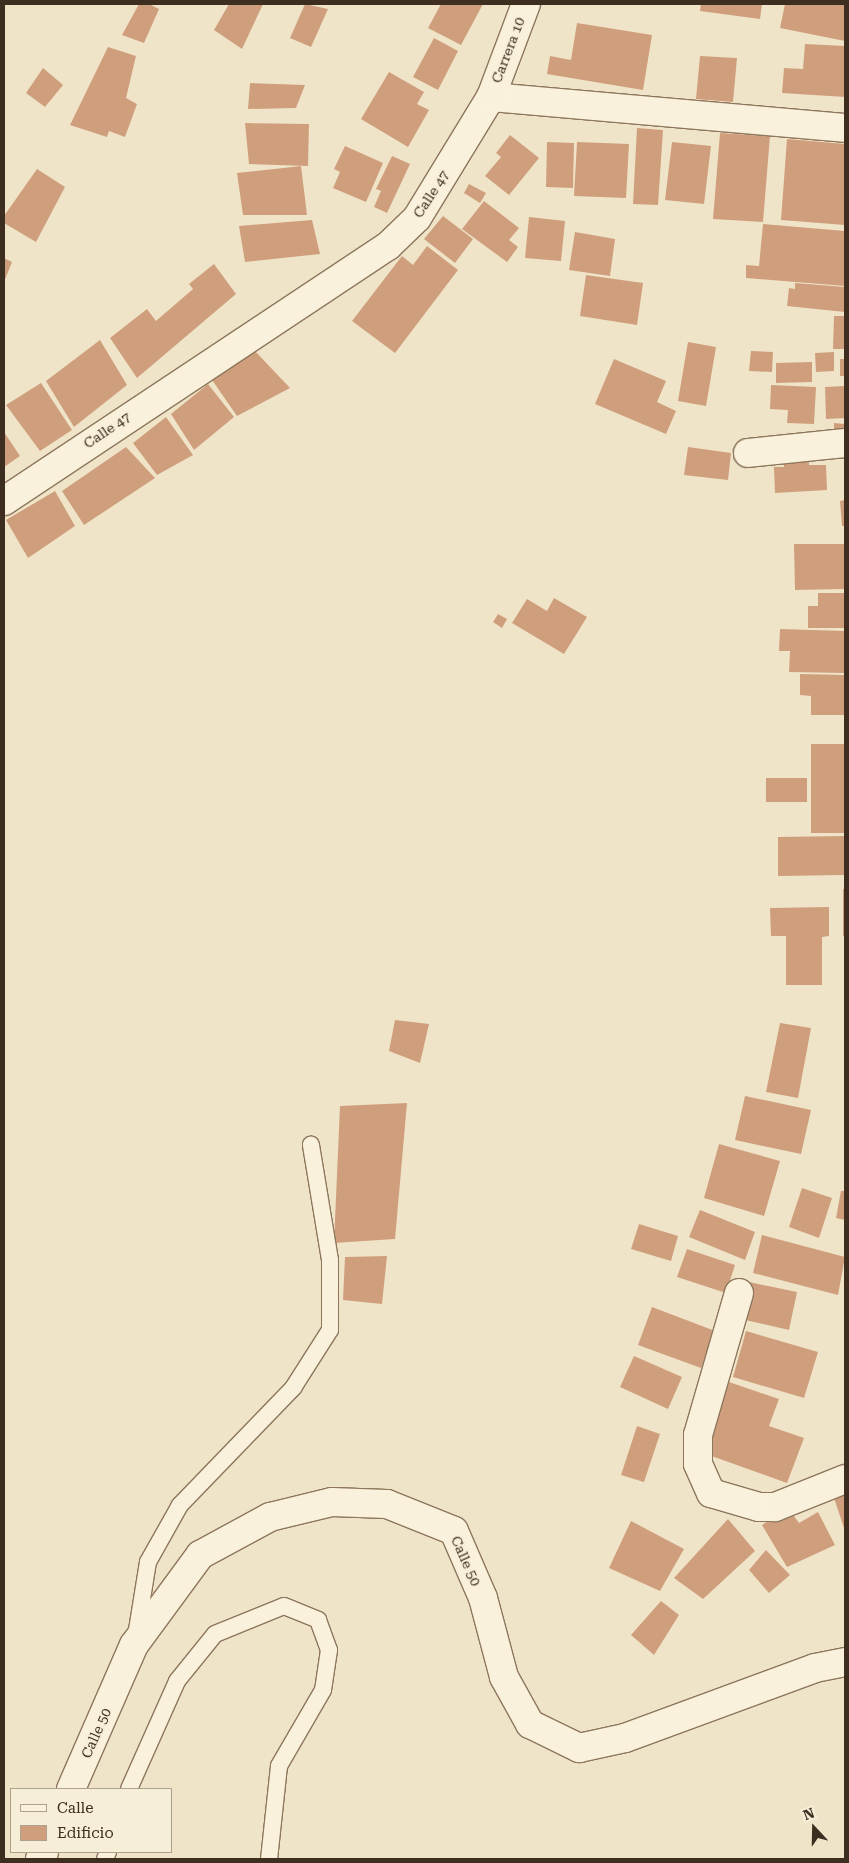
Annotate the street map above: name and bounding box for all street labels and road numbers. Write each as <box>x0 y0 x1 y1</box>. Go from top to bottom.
street label: Carrera 10 <box>488 15 528 85</box>
street label: Calle 47 <box>409 167 453 221</box>
street label: Calle 47 <box>80 408 134 452</box>
street label: Calle 50 <box>448 1533 484 1589</box>
street label: Calle 50 <box>78 1705 114 1761</box>

